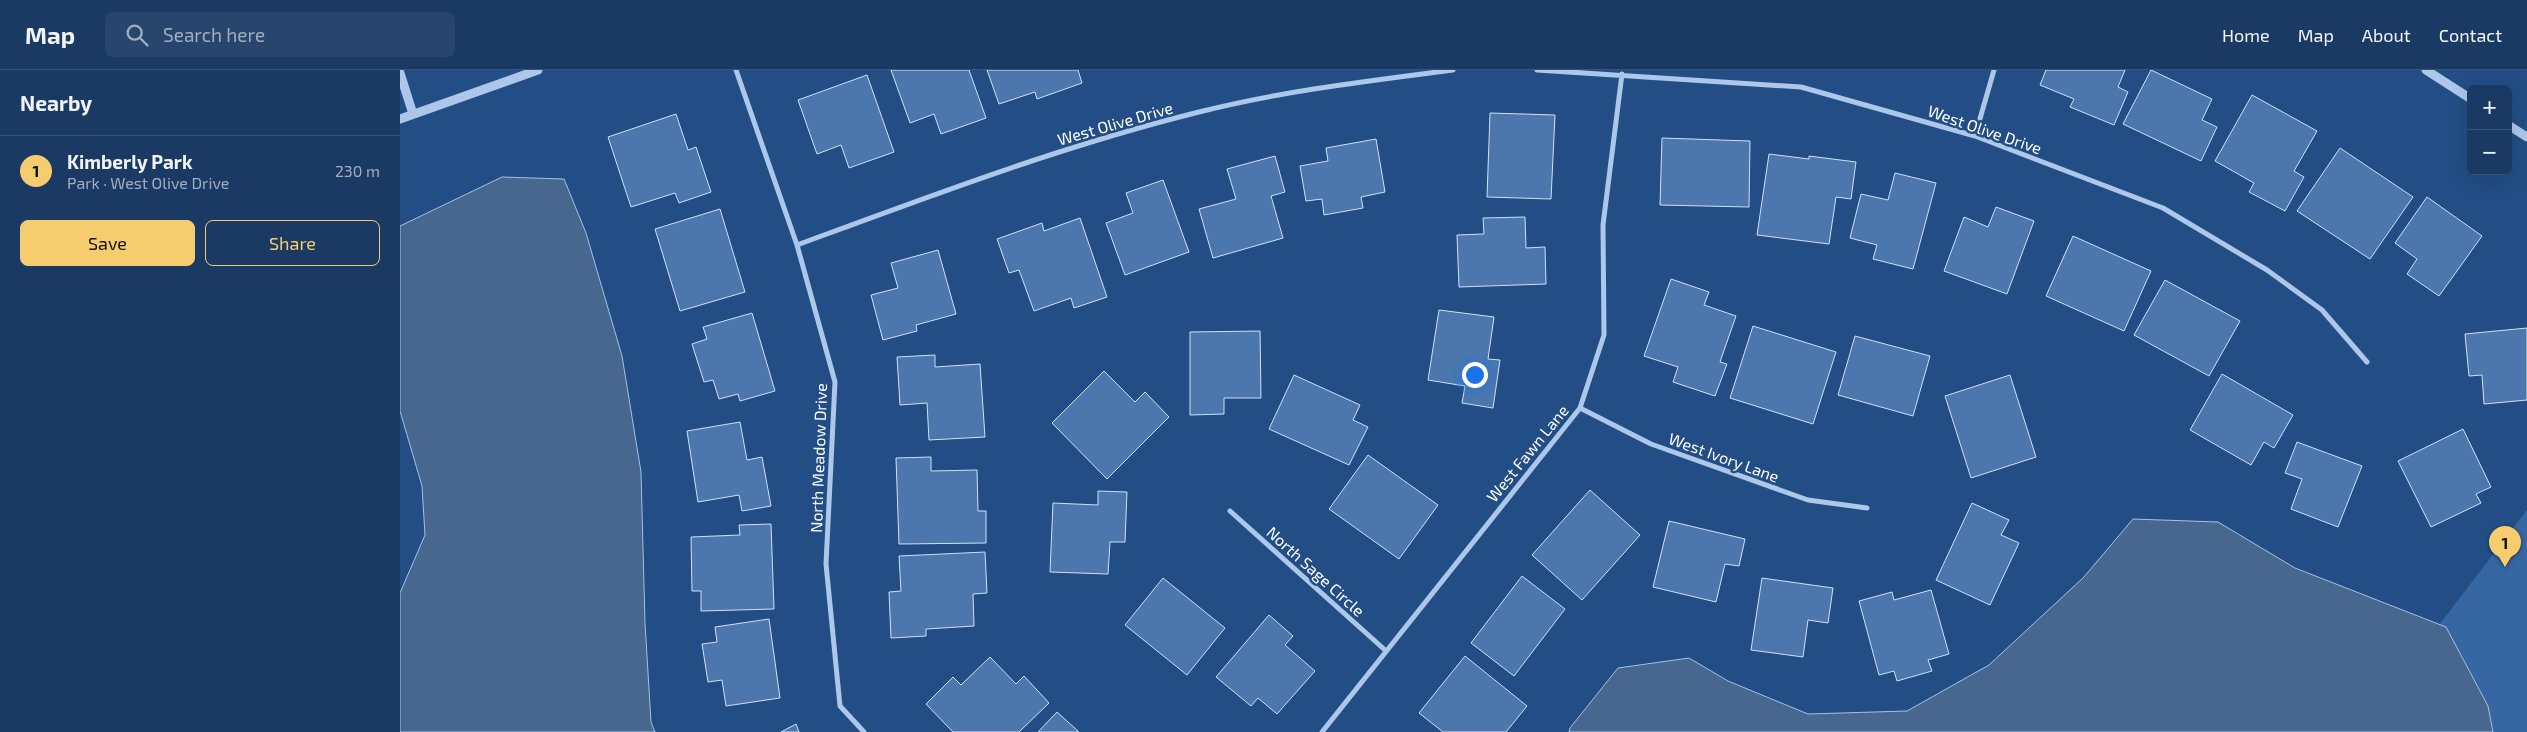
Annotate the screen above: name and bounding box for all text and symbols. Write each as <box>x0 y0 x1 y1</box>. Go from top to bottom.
search box <box>105 12 455 57</box>
text: Map <box>25 20 75 49</box>
icon: search <box>123 21 151 49</box>
text: Search here <box>163 23 265 46</box>
text: Home <box>2222 24 2270 46</box>
text: Map <box>2298 24 2334 46</box>
text: About <box>2362 24 2411 46</box>
text: Contact <box>2439 24 2502 46</box>
map controls <box>2467 85 2512 175</box>
button: + <box>2467 85 2512 130</box>
text: Nearby <box>20 90 92 115</box>
street label: West Olive Drive <box>1055 97 1175 149</box>
street label: West Olive Drive <box>1926 101 2044 157</box>
button: − <box>2467 130 2512 175</box>
text: Kimberly Park <box>67 150 193 173</box>
text: 1 <box>33 161 39 180</box>
text: 230 m <box>335 161 380 180</box>
text: Park · West Olive Drive <box>67 173 229 192</box>
button: Save <box>20 220 195 266</box>
button: Share <box>205 220 380 266</box>
your location <box>1462 362 1488 388</box>
street label: North Meadow Drive <box>806 383 830 533</box>
street label: West Fawn Lane <box>1482 401 1572 505</box>
street label: West Ivory Lane <box>1666 428 1782 486</box>
street label: North Sage Circle <box>1263 522 1369 620</box>
pin: 1 <box>2489 526 2521 567</box>

